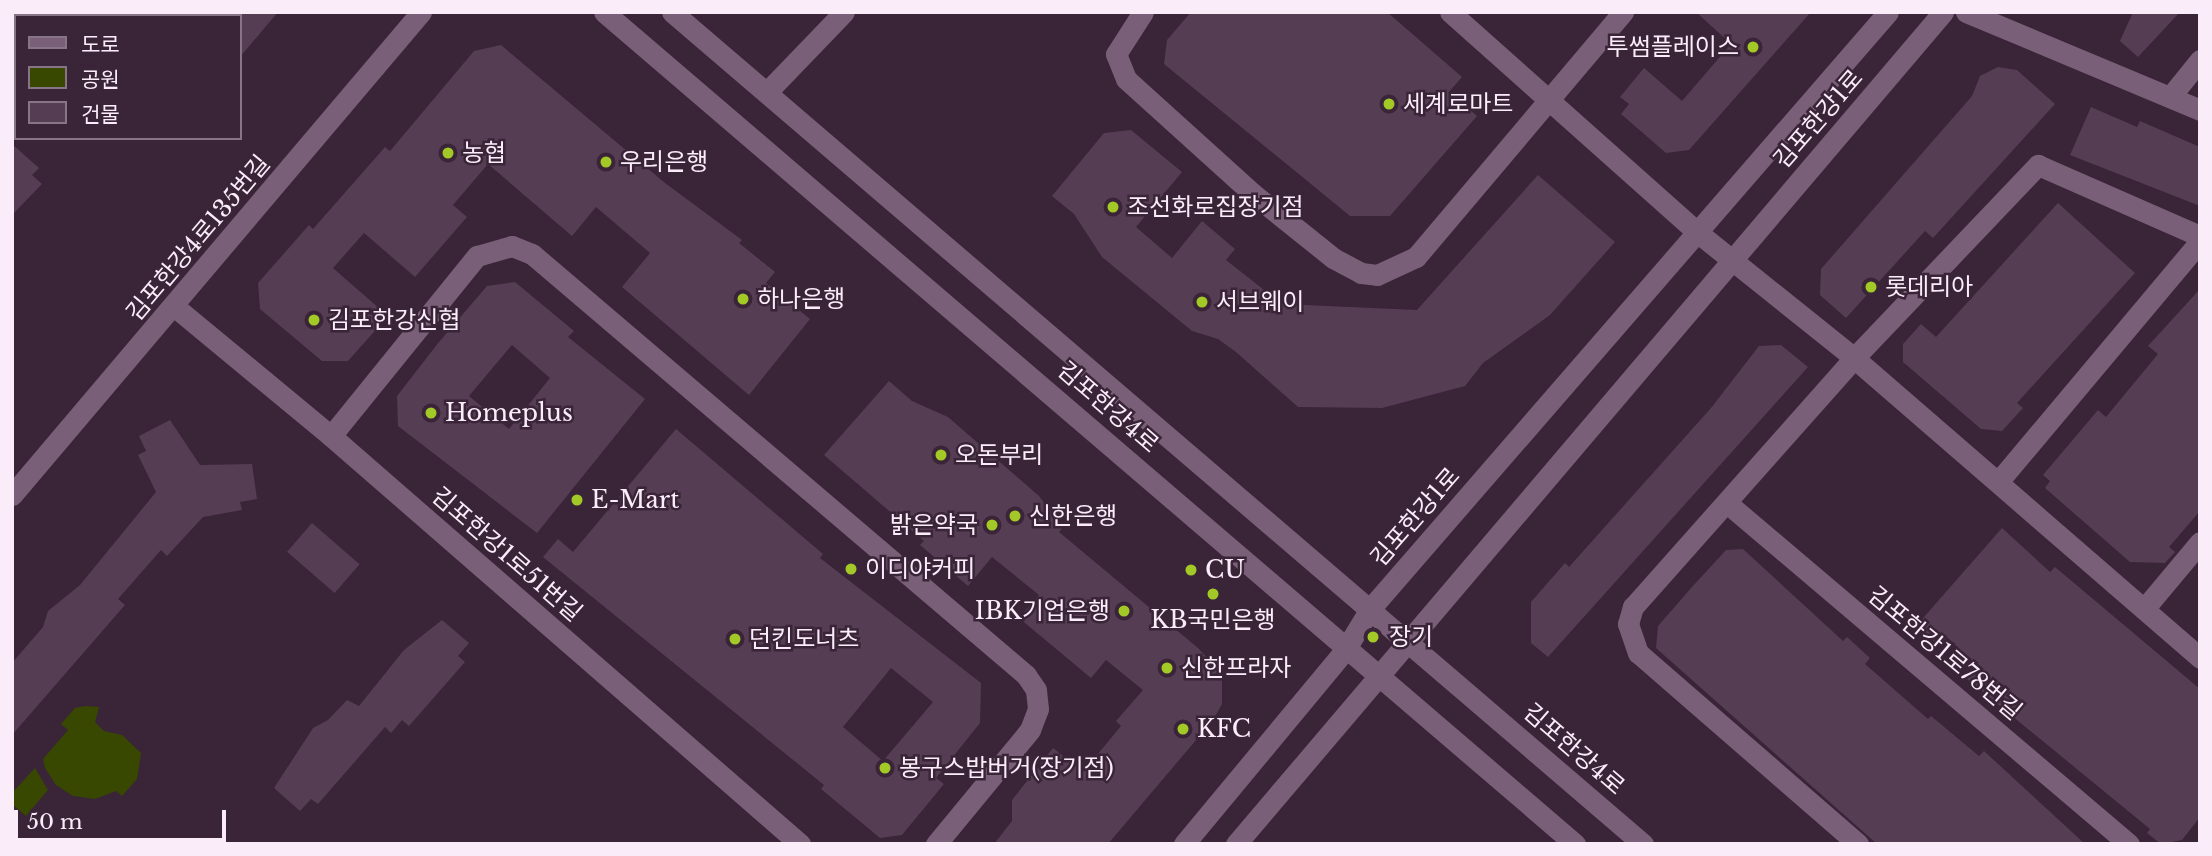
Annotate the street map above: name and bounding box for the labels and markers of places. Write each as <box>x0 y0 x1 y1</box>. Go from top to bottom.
place label: 투썸플레이스 <box>1607 33 1739 61</box>
marker: 투썸플레이스 <box>1745 39 1761 55</box>
place label: 세계로마트 <box>1403 90 1513 118</box>
marker: 세계로마트 <box>1381 96 1397 112</box>
place label: 농협 <box>462 139 506 167</box>
marker: 농협 <box>440 145 456 161</box>
place label: 우리은행 <box>620 148 708 176</box>
marker: 우리은행 <box>598 154 614 170</box>
place label: 조선화로집장기점 <box>1127 193 1304 221</box>
marker: 조선화로집장기점 <box>1105 199 1121 215</box>
place label: 롯데리아 <box>1885 273 1973 301</box>
marker: 롯데리아 <box>1863 279 1879 295</box>
place label: 하나은행 <box>757 285 845 313</box>
place label: 서브웨이 <box>1216 288 1304 316</box>
marker: 하나은행 <box>735 291 751 307</box>
marker: 서브웨이 <box>1194 294 1210 310</box>
place label: 김포한강신협 <box>328 306 460 334</box>
marker: 김포한강신협 <box>306 312 322 328</box>
place label: Homeplus <box>445 399 573 427</box>
marker: Homeplus <box>423 405 439 421</box>
place label: 오돈부리 <box>955 441 1043 469</box>
marker: 오돈부리 <box>933 447 949 463</box>
place label: E-Mart <box>591 486 679 514</box>
marker: E-Mart <box>569 492 585 508</box>
place label: 신한은행 <box>1029 502 1117 530</box>
marker: 신한은행 <box>1007 508 1023 524</box>
place label: 밝은약국 <box>890 511 978 539</box>
marker: 밝은약국 <box>984 517 1000 533</box>
place label: 이디야커피 <box>865 555 975 583</box>
place label: CU <box>1205 556 1245 584</box>
marker: 이디야커피 <box>843 561 859 577</box>
marker: CU <box>1183 562 1199 578</box>
marker: KB국민은행 <box>1205 586 1221 602</box>
place label: IBK기업은행 <box>975 597 1110 625</box>
marker: IBK기업은행 <box>1116 603 1132 619</box>
place label: KB국민은행 <box>1150 606 1276 634</box>
place label: 장기 <box>1389 623 1433 651</box>
place label: 던킨도너츠 <box>749 625 859 653</box>
marker: 장기 <box>1363 627 1383 647</box>
marker: 던킨도너츠 <box>727 631 743 647</box>
place label: 신한프라자 <box>1181 654 1291 682</box>
marker: 신한프라자 <box>1159 660 1175 676</box>
place label: KFC <box>1197 715 1251 743</box>
marker: KFC <box>1175 721 1191 737</box>
place label: 봉구스밥버거(장기점) <box>899 754 1114 782</box>
marker: 봉구스밥버거(장기점) <box>877 760 893 776</box>

